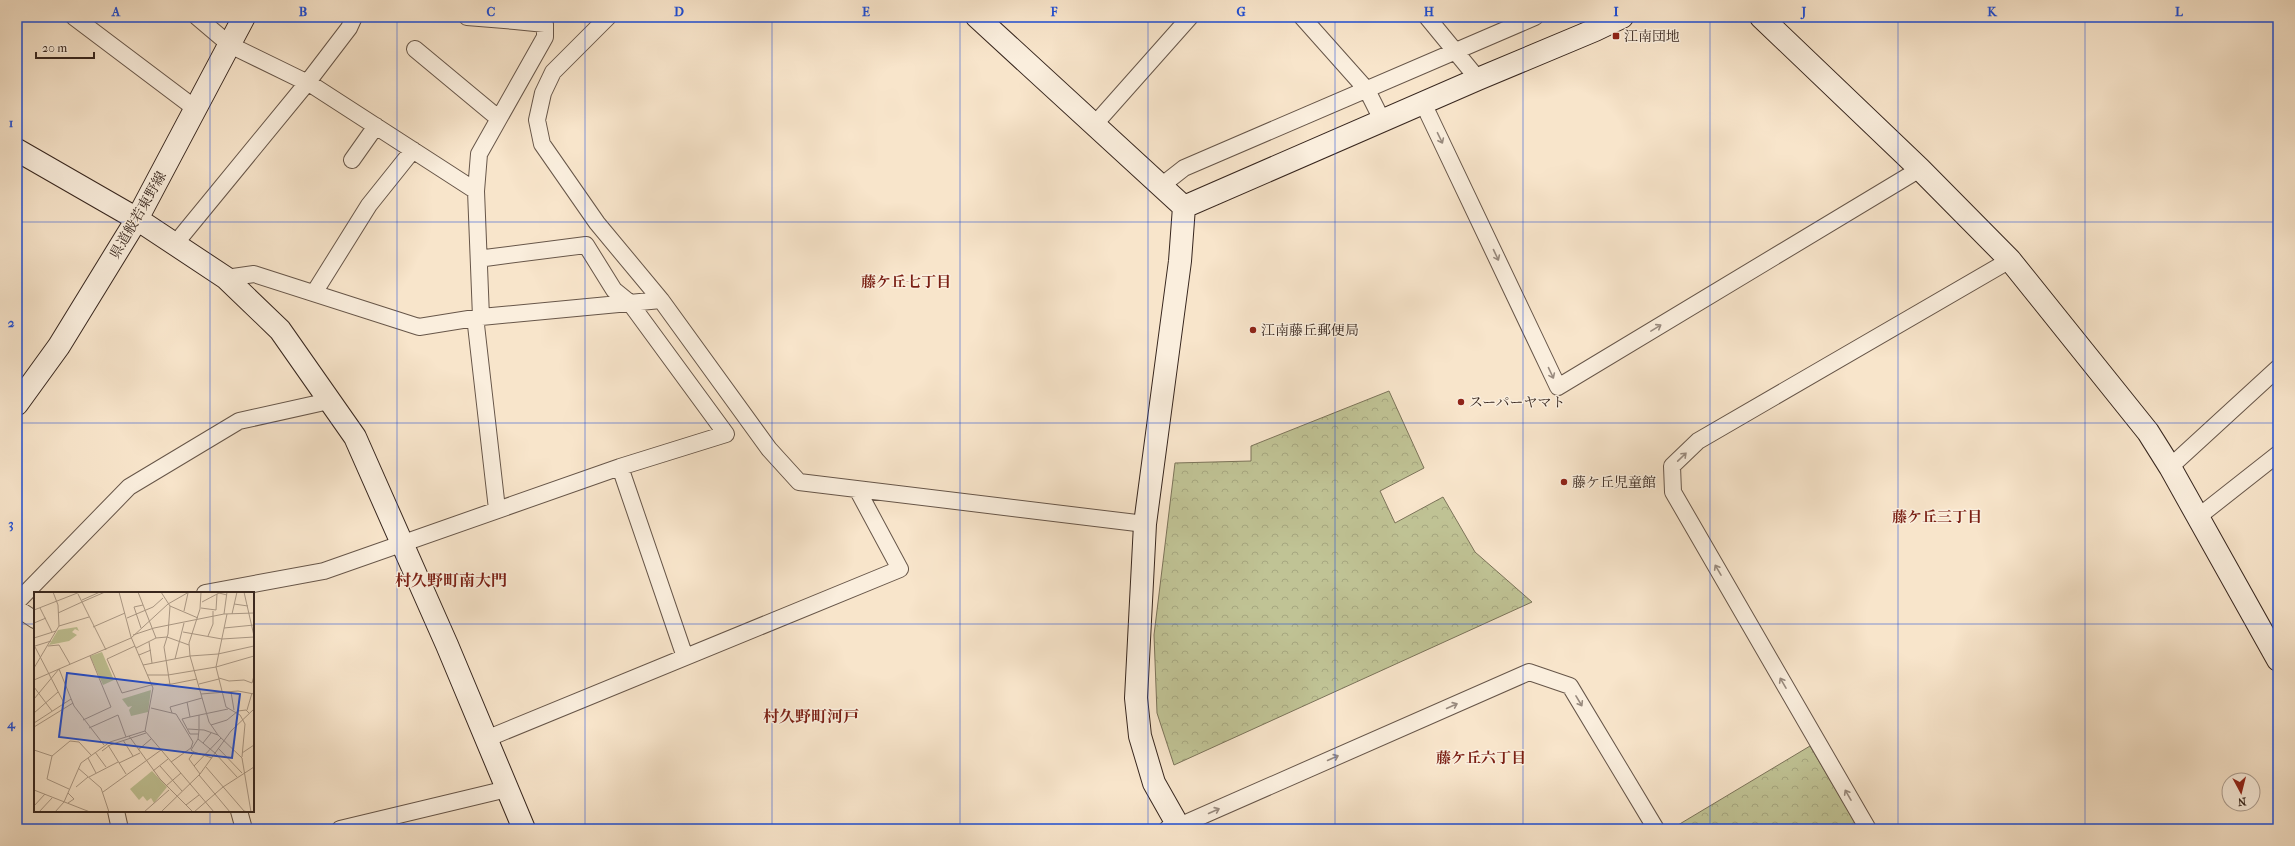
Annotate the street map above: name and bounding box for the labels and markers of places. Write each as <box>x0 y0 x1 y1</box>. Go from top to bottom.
place label: 江南団地 <box>1624 28 1680 45</box>
marker: 江南団地 <box>1611 31 1621 41</box>
place label: 江南藤丘郵便局 <box>1261 322 1359 339</box>
marker: 江南藤丘郵便局 <box>1248 325 1258 335</box>
place label: スーパーヤマト <box>1469 394 1566 411</box>
marker: スーパーヤマト <box>1456 397 1466 407</box>
place label: 藤ケ丘児童館 <box>1572 474 1656 491</box>
marker: 藤ケ丘児童館 <box>1559 477 1569 487</box>

